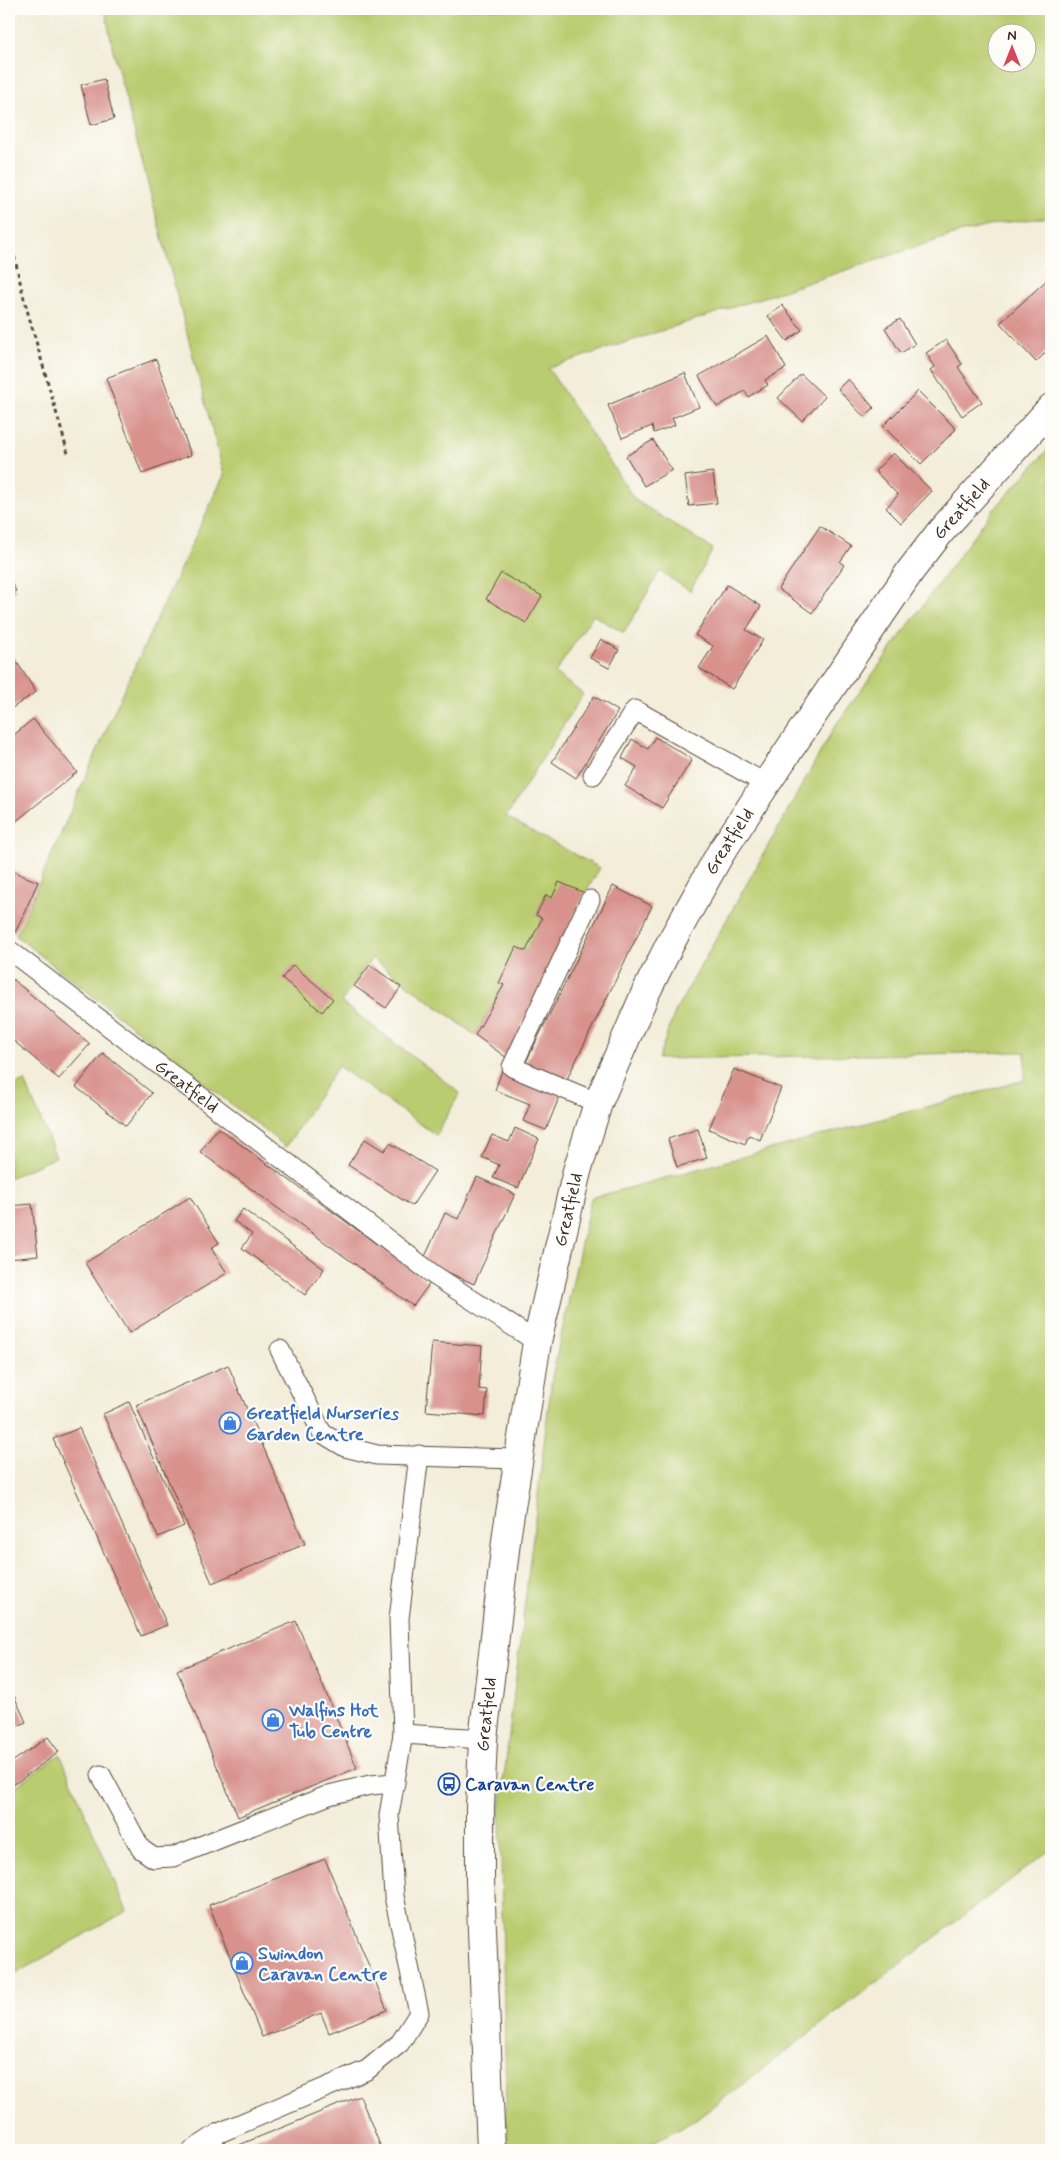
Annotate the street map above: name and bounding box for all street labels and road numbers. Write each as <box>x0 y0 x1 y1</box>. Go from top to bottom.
street label: Greatfield <box>928 473 996 545</box>
street label: Greatfield <box>700 804 760 879</box>
street label: Greatfield <box>149 1055 223 1119</box>
street label: Greatfield <box>549 1171 589 1249</box>
street label: Greatfield <box>471 1676 503 1752</box>

